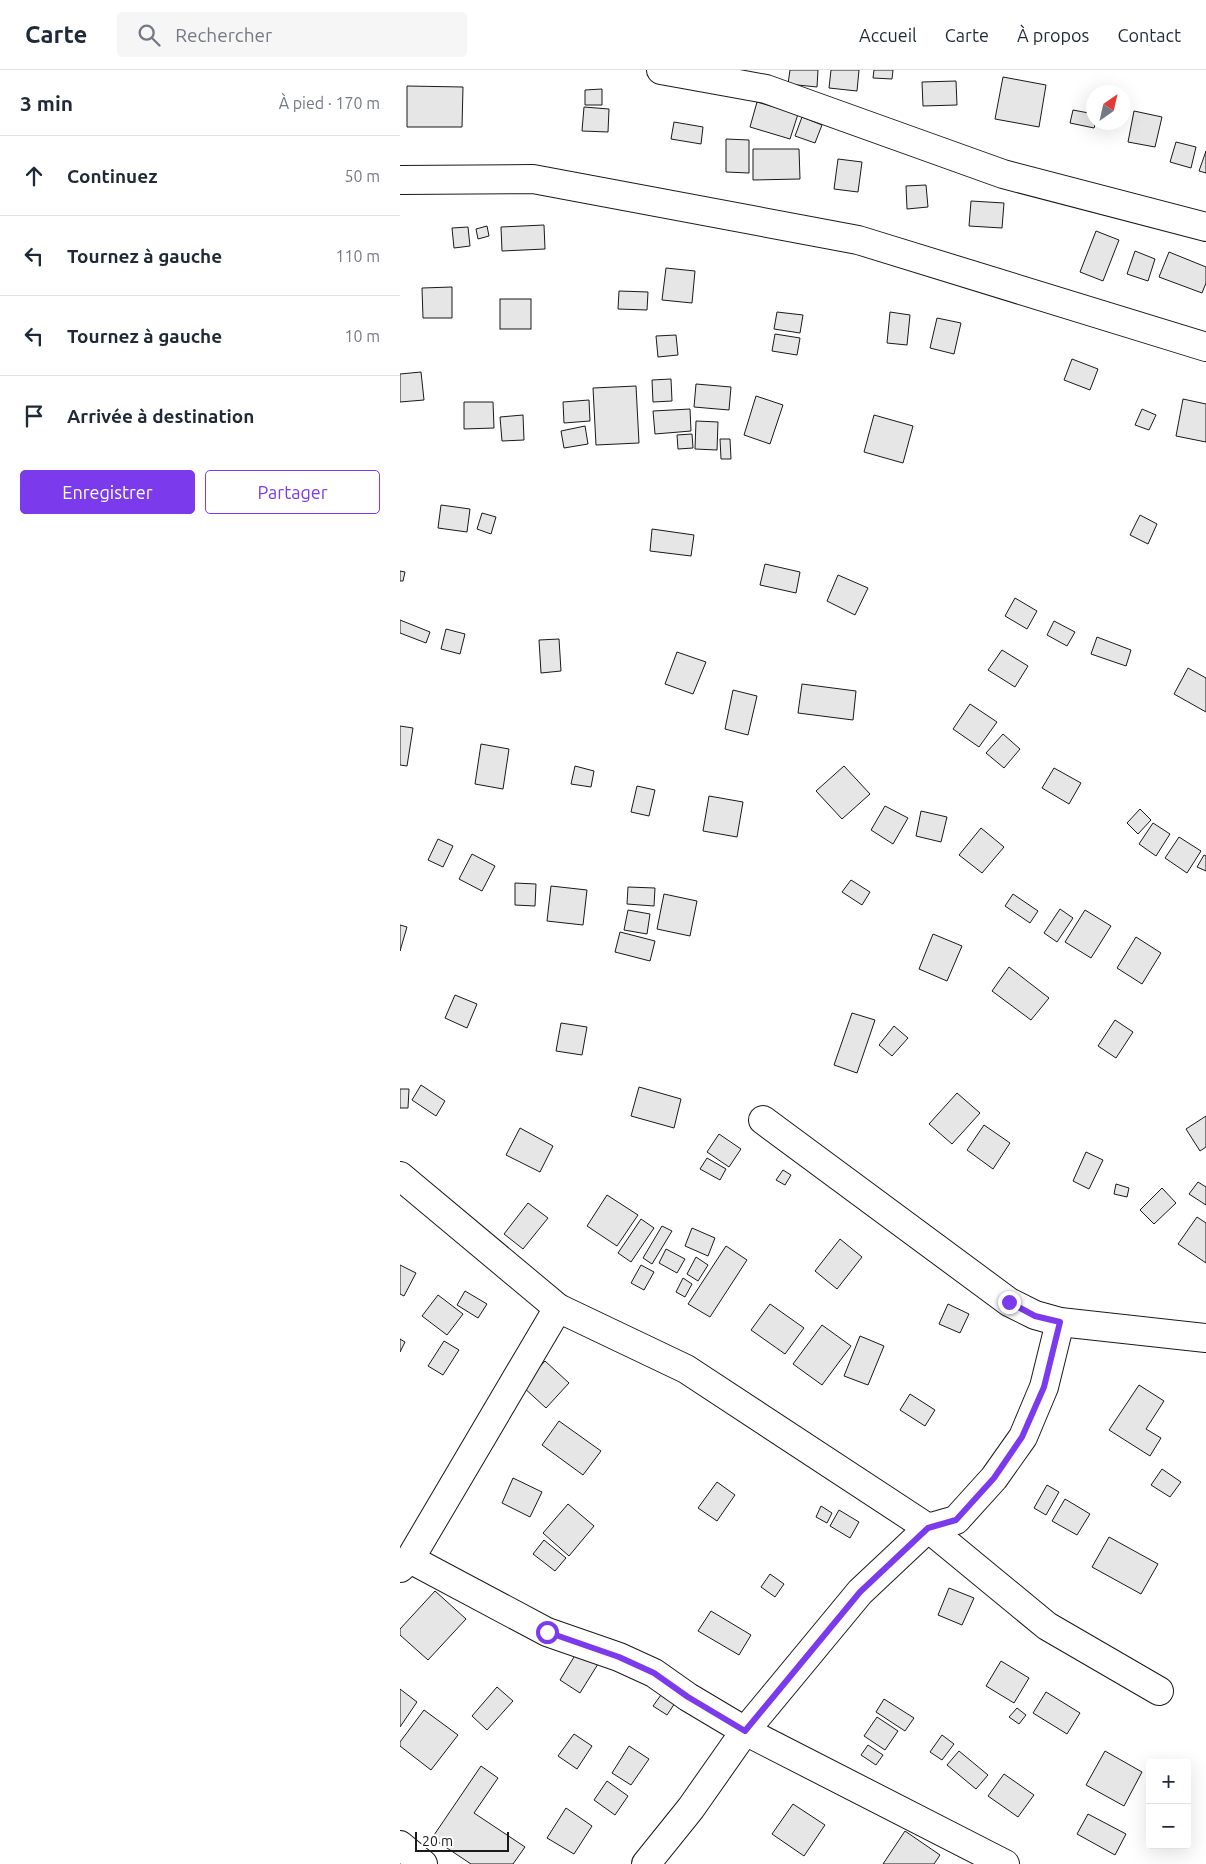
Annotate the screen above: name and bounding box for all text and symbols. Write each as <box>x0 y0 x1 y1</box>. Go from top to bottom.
search box <box>117 12 467 57</box>
text: Carte <box>25 21 87 48</box>
icon: search <box>135 21 163 49</box>
text: Rechercher <box>175 24 272 46</box>
text: Accueil <box>859 25 917 45</box>
text: Carte <box>945 25 989 45</box>
text: À propos <box>1017 25 1089 45</box>
text: Contact <box>1117 25 1181 45</box>
north arrow <box>1086 85 1131 130</box>
text: 3 min <box>20 91 73 115</box>
text: À pied · 170 m <box>279 94 380 112</box>
icon: ahead <box>20 162 48 190</box>
text: Continuez <box>67 165 157 187</box>
text: 50 m <box>344 167 380 185</box>
icon: left <box>20 242 48 270</box>
text: Tournez à gauche <box>67 245 222 267</box>
text: 110 m <box>335 247 380 265</box>
icon: left <box>20 322 48 350</box>
text: Tournez à gauche <box>67 325 222 347</box>
text: 10 m <box>344 327 380 345</box>
icon: arrive <box>20 402 48 430</box>
text: Arrivée à destination <box>67 405 254 427</box>
button: Enregistrer <box>20 470 195 514</box>
button: Partager <box>205 470 380 514</box>
route end <box>998 1291 1021 1314</box>
route start <box>536 1621 559 1644</box>
map controls <box>1146 1759 1191 1849</box>
button: + <box>1146 1759 1191 1804</box>
button: − <box>1146 1804 1191 1849</box>
scale bar <box>415 1829 509 1852</box>
text: 20 m <box>422 1833 453 1849</box>

